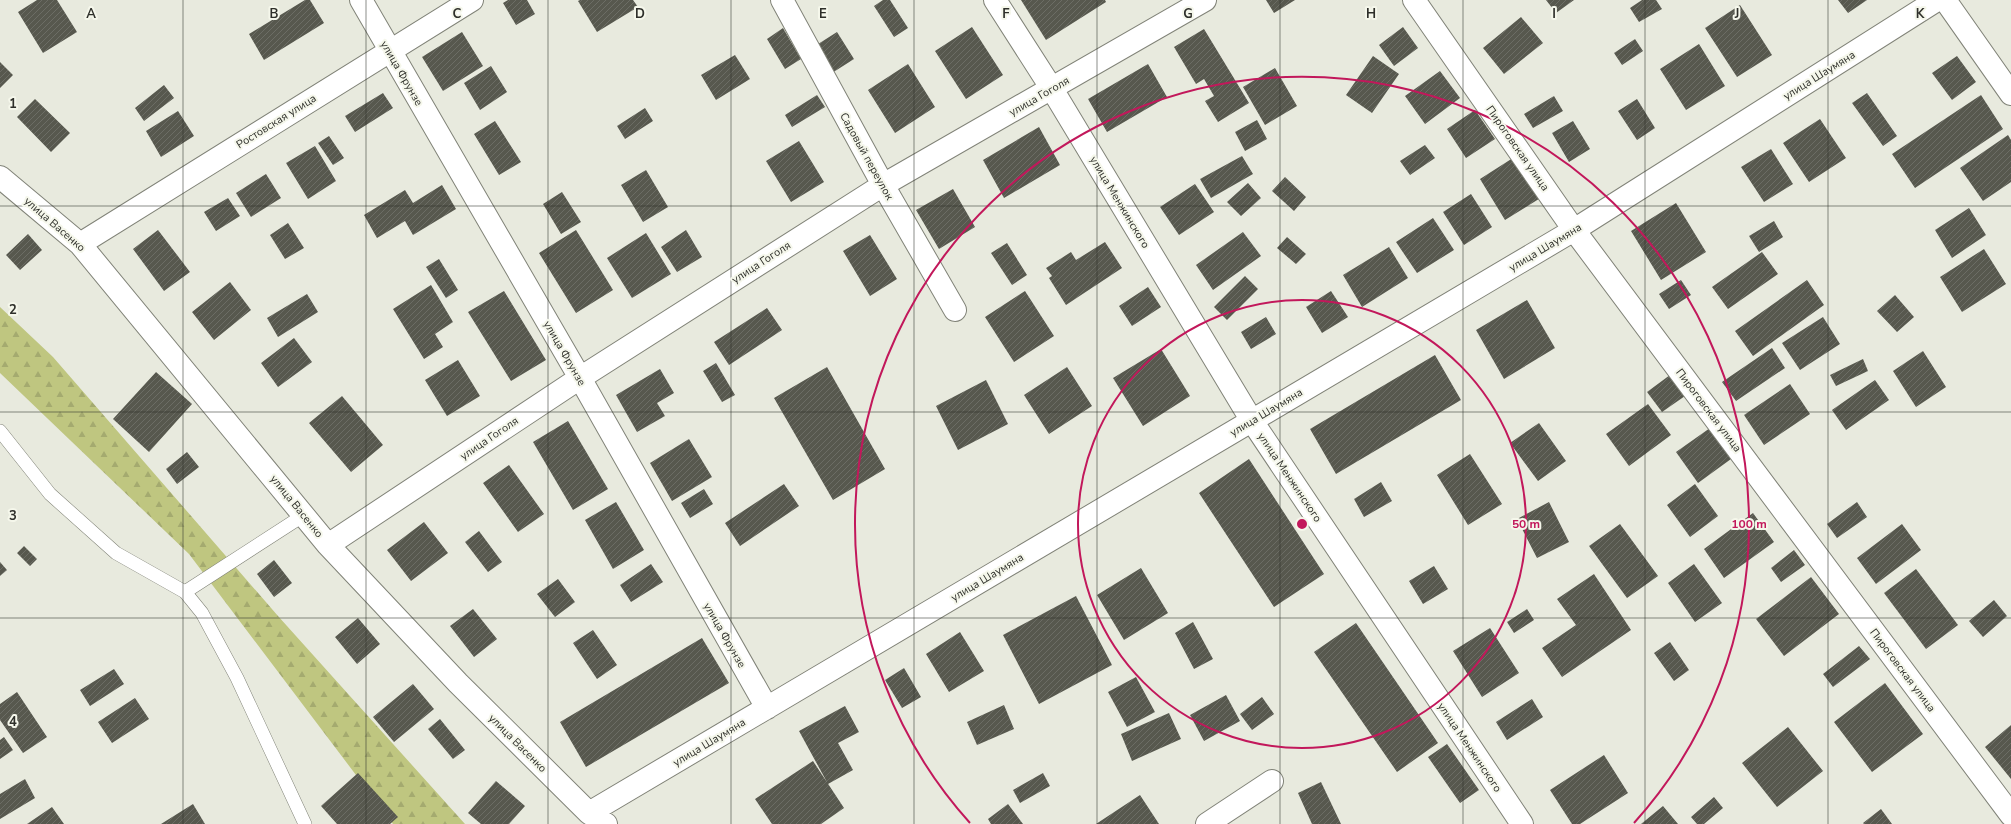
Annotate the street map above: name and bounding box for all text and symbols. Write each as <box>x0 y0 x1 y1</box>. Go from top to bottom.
text: A <box>86 5 96 23</box>
text: B <box>270 5 279 23</box>
text: C <box>453 5 462 23</box>
text: D <box>635 5 645 23</box>
text: E <box>819 5 827 23</box>
text: F <box>1002 5 1010 23</box>
text: G <box>1183 5 1193 23</box>
text: H <box>1366 5 1376 23</box>
text: I <box>1552 5 1556 23</box>
text: J <box>1734 5 1739 23</box>
text: K <box>1916 5 1925 23</box>
street label: улица Фрунзе <box>377 38 426 109</box>
street label: улица Шаумяна <box>1780 47 1858 104</box>
street label: улица Гоголя <box>1006 73 1072 120</box>
street label: Ростовская улица <box>233 91 319 152</box>
text: 1 <box>9 95 17 113</box>
street label: Пироговская улица <box>1483 103 1553 194</box>
street label: Садовый переулок <box>836 110 897 203</box>
street label: улица Менжинского <box>1086 153 1153 251</box>
street label: улица Васенко <box>21 194 88 255</box>
street label: улица Шаумяна <box>1506 220 1584 275</box>
street label: улица Гоголя <box>729 238 794 287</box>
text: 2 <box>9 301 17 319</box>
street label: улица Фрунзе <box>540 318 589 389</box>
street label: Пироговская улица <box>1672 366 1745 455</box>
street label: улица Шаумяна <box>1227 385 1305 440</box>
street label: улица Гоголя <box>457 413 522 464</box>
street label: улица Менжинского <box>1254 430 1325 525</box>
street label: улица Васенко <box>267 472 327 541</box>
text: 3 <box>9 507 17 525</box>
text: 50 m <box>1512 516 1540 532</box>
text: 100 m <box>1731 516 1767 532</box>
centre of rings <box>1295 517 1309 531</box>
street label: улица Шаумяна <box>948 550 1026 605</box>
street label: улица Фрунзе <box>700 600 749 671</box>
street label: Пироговская улица <box>1866 626 1939 715</box>
street label: улица Менжинского <box>1434 700 1505 795</box>
street label: улица Васенко <box>485 711 550 776</box>
text: 4 <box>9 713 17 731</box>
street label: улица Шаумяна <box>670 715 748 770</box>

